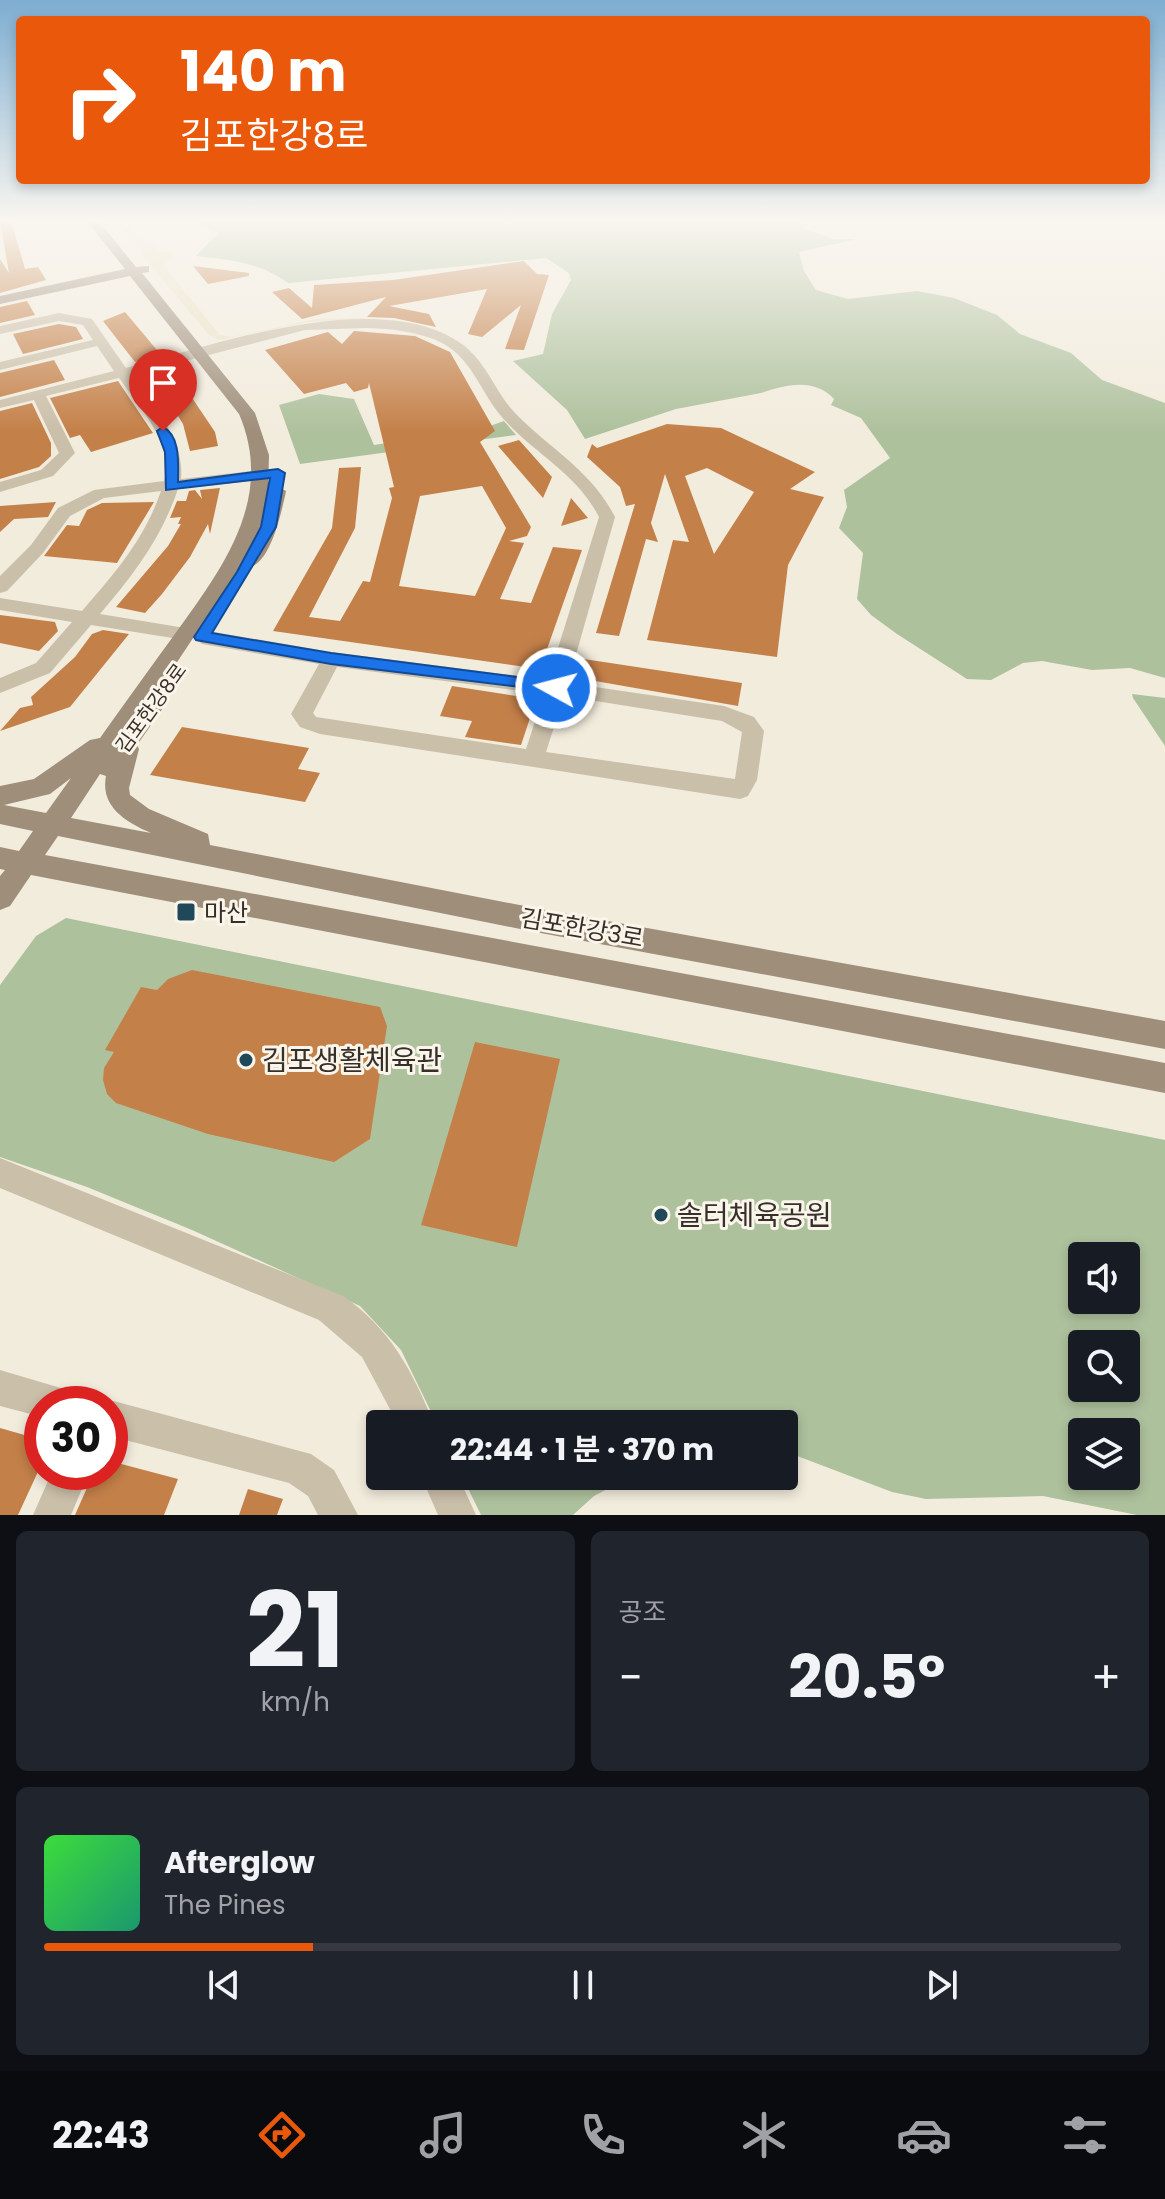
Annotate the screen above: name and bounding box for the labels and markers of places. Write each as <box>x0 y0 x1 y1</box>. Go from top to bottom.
pin <box>129 349 197 431</box>
place label: 마산 <box>204 896 248 929</box>
marker: 마산 <box>175 901 197 923</box>
place label: 김포생활체육관 <box>262 1041 442 1080</box>
marker: 김포생활체육관 <box>237 1051 255 1069</box>
place label: 솔터체육공원 <box>677 1196 832 1235</box>
marker: 솔터체육공원 <box>652 1206 670 1224</box>

